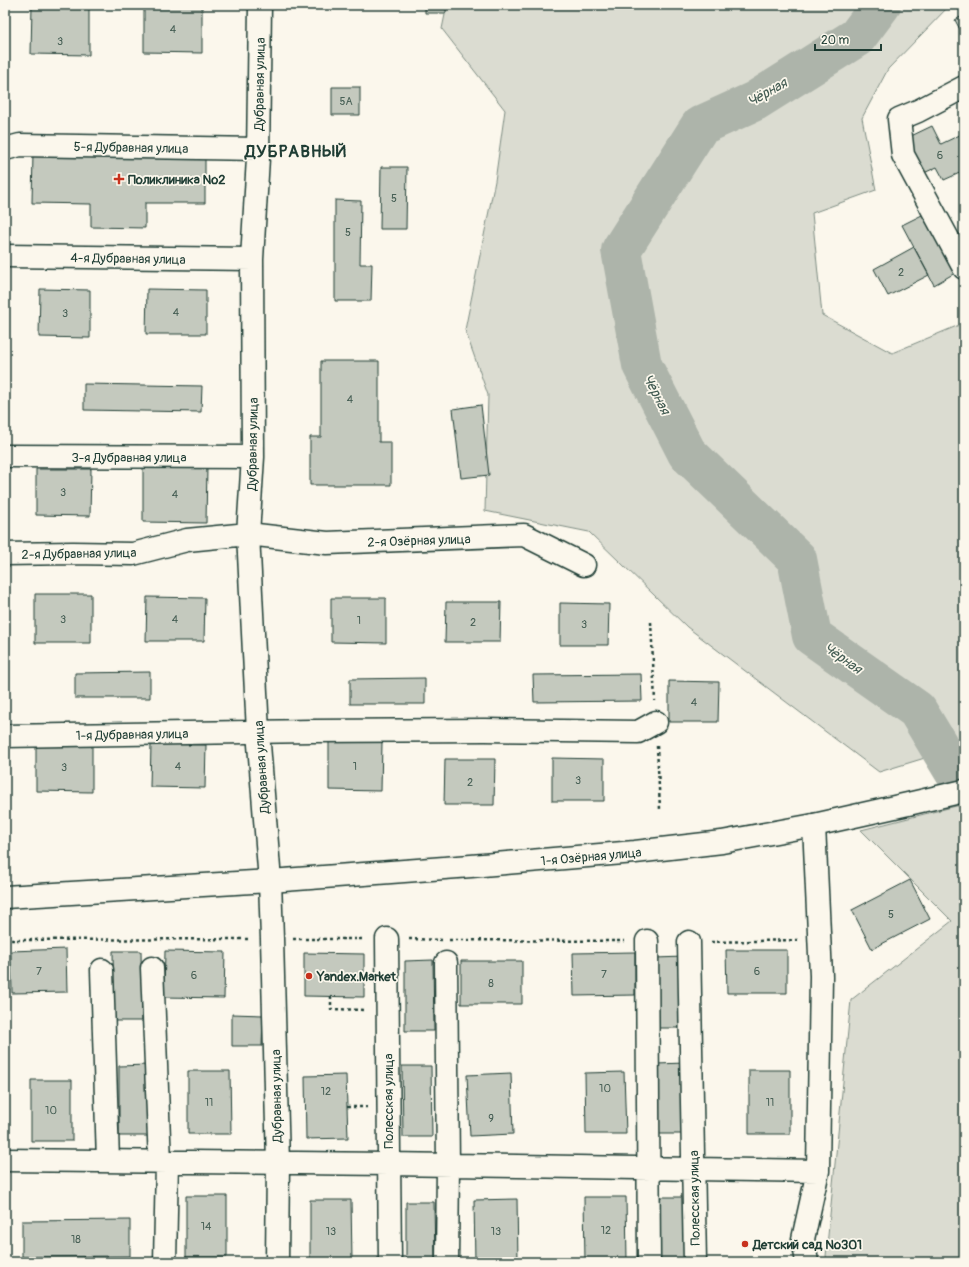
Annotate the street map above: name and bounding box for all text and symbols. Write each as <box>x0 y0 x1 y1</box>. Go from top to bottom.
house number: 4 <box>170 23 177 36</box>
scale bar <box>815 26 881 52</box>
text: 20 m <box>821 33 850 48</box>
house number: 3 <box>57 35 63 48</box>
street label: Дубравная улица <box>251 37 269 132</box>
water label: Чёрная <box>745 74 791 110</box>
house number: 5А <box>339 95 353 108</box>
street label: 5-я Дубравная улица <box>73 139 188 157</box>
district label: ДУБРАВНЫЙ <box>244 141 347 162</box>
house number: 6 <box>937 149 943 162</box>
place label: Поликлиника №2 <box>128 172 226 188</box>
marker: Поликлиника №2 <box>113 173 125 185</box>
house number: 5 <box>391 192 397 205</box>
house number: 5 <box>345 226 351 239</box>
street label: 4-я Дубравная улица <box>70 250 186 268</box>
house number: 2 <box>898 266 904 279</box>
house number: 4 <box>173 306 180 319</box>
house number: 3 <box>62 307 68 320</box>
water label: Чёрная <box>639 371 674 418</box>
house number: 4 <box>347 393 354 406</box>
street label: Дубравная улица <box>244 397 262 492</box>
street label: 3-я Дубравная улица <box>72 450 186 466</box>
house number: 3 <box>60 486 66 499</box>
house number: 4 <box>172 488 179 501</box>
street label: 2-я Озёрная улица <box>367 531 471 551</box>
street label: 2-я Дубравная улица <box>21 545 137 563</box>
house number: 3 <box>60 613 66 626</box>
house number: 4 <box>172 613 179 626</box>
house number: 1 <box>357 614 361 627</box>
house number: 2 <box>470 616 476 629</box>
house number: 3 <box>581 618 587 631</box>
water label: Чёрная <box>820 639 866 678</box>
house number: 4 <box>691 696 698 709</box>
street label: Дубравная улица <box>251 720 273 815</box>
street label: 1-я Дубравная улица <box>75 726 189 744</box>
house number: 4 <box>175 760 182 773</box>
house number: 1 <box>353 760 357 773</box>
house number: 3 <box>61 761 67 774</box>
house number: 3 <box>575 774 581 787</box>
house number: 2 <box>467 776 473 789</box>
street label: 1-я Озёрная улица <box>540 845 642 869</box>
house number: 5 <box>888 908 894 921</box>
house number: 7 <box>36 965 42 978</box>
house number: 6 <box>754 965 760 978</box>
house number: 7 <box>601 968 607 981</box>
house number: 6 <box>191 969 197 982</box>
place label: Yandex.Market <box>316 969 397 985</box>
marker: Yandex.Market <box>304 971 314 981</box>
house number: 8 <box>488 977 494 990</box>
street label: Дубравная улица <box>268 1049 286 1144</box>
street label: Полесская улица <box>381 1053 397 1149</box>
house number: 10 <box>599 1082 611 1095</box>
house number: 12 <box>321 1085 331 1098</box>
house number: 11 <box>205 1096 213 1109</box>
house number: 11 <box>766 1096 774 1109</box>
house number: 10 <box>45 1104 57 1117</box>
house number: 9 <box>488 1112 494 1125</box>
street label: Полесская улица <box>686 1150 704 1246</box>
house number: 14 <box>201 1220 212 1233</box>
house number: 12 <box>601 1224 611 1237</box>
house number: 13 <box>326 1225 336 1238</box>
house number: 13 <box>491 1225 501 1238</box>
house number: 18 <box>71 1233 81 1246</box>
place label: Детский сад №301 <box>752 1237 862 1253</box>
marker: Детский сад №301 <box>740 1239 750 1249</box>

